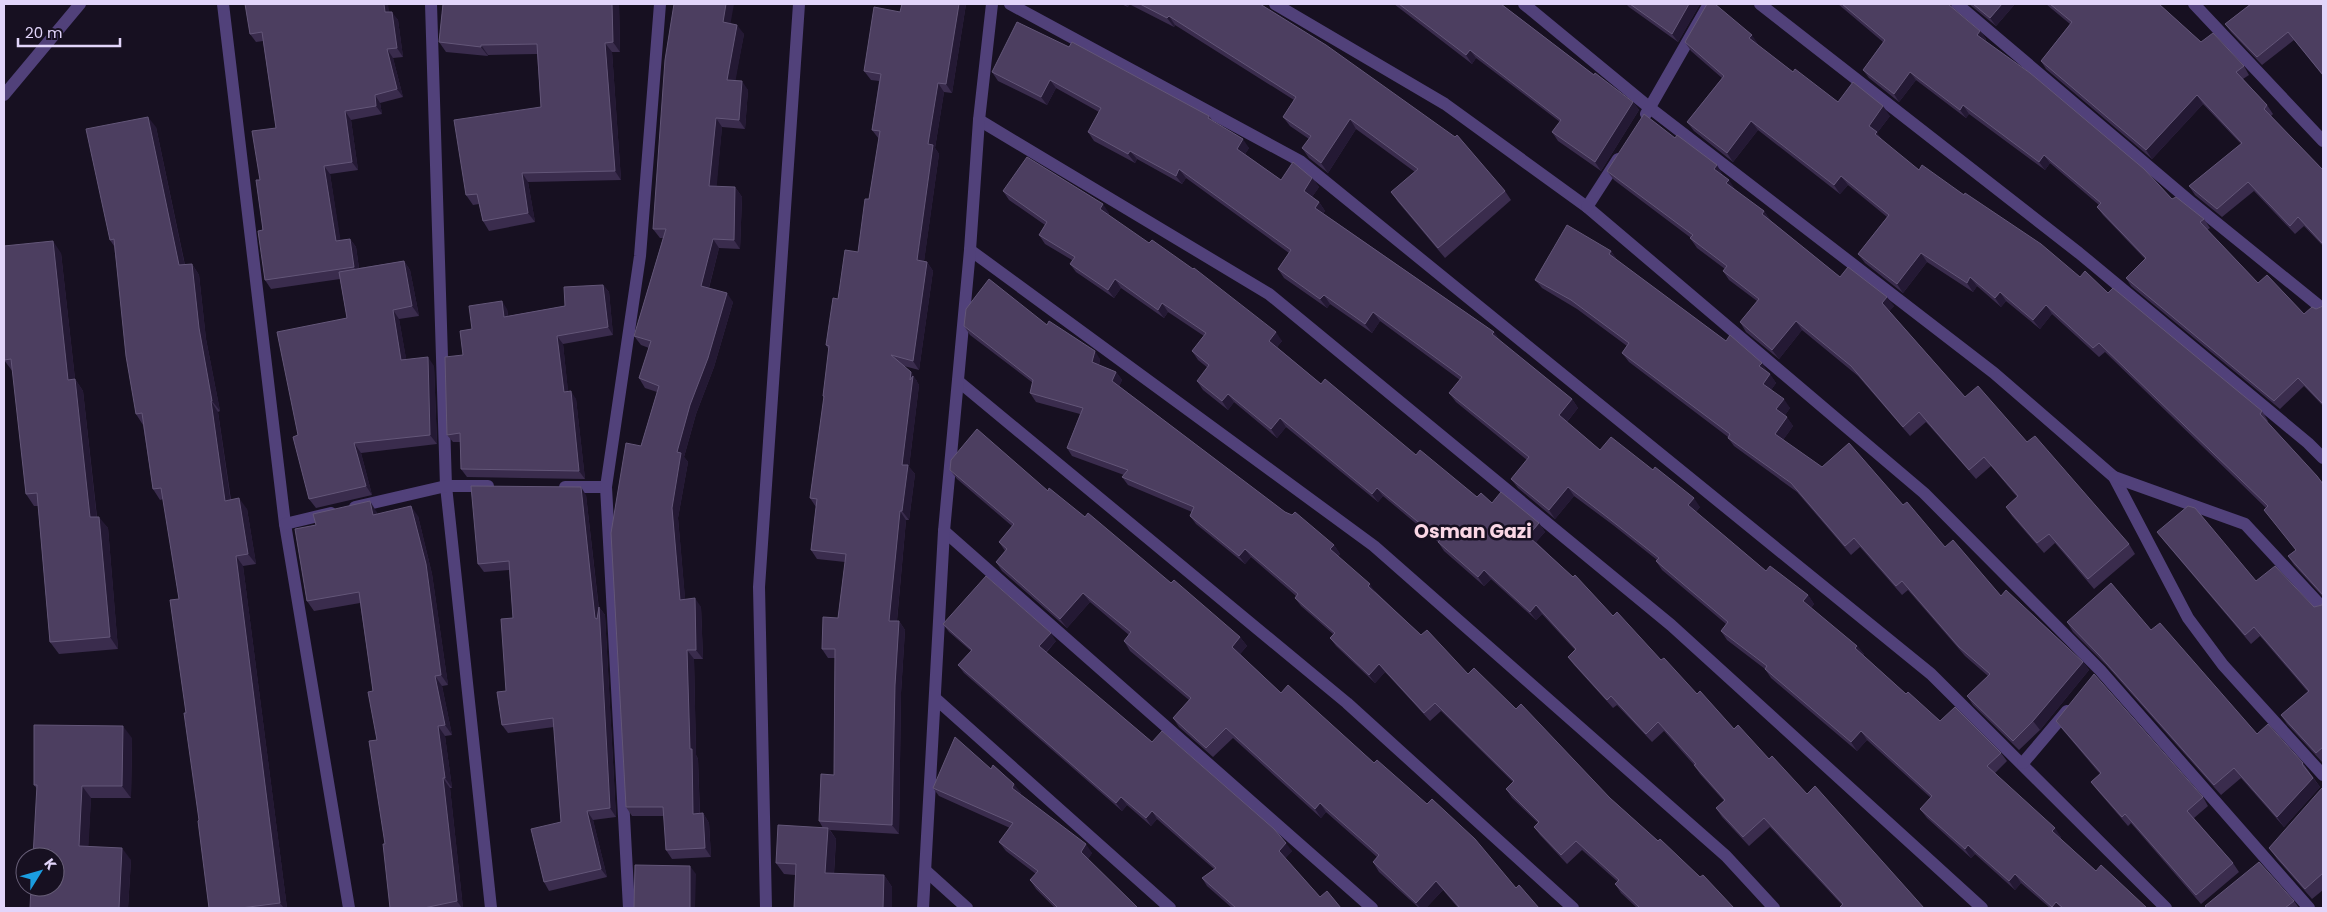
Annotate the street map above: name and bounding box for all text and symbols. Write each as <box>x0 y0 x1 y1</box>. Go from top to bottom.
scale bar <box>18 15 120 47</box>
text: 20 m <box>25 22 63 43</box>
district label: Osman Gazi <box>1414 518 1532 545</box>
north arrow <box>15 847 65 897</box>
text: K <box>39 854 61 874</box>

